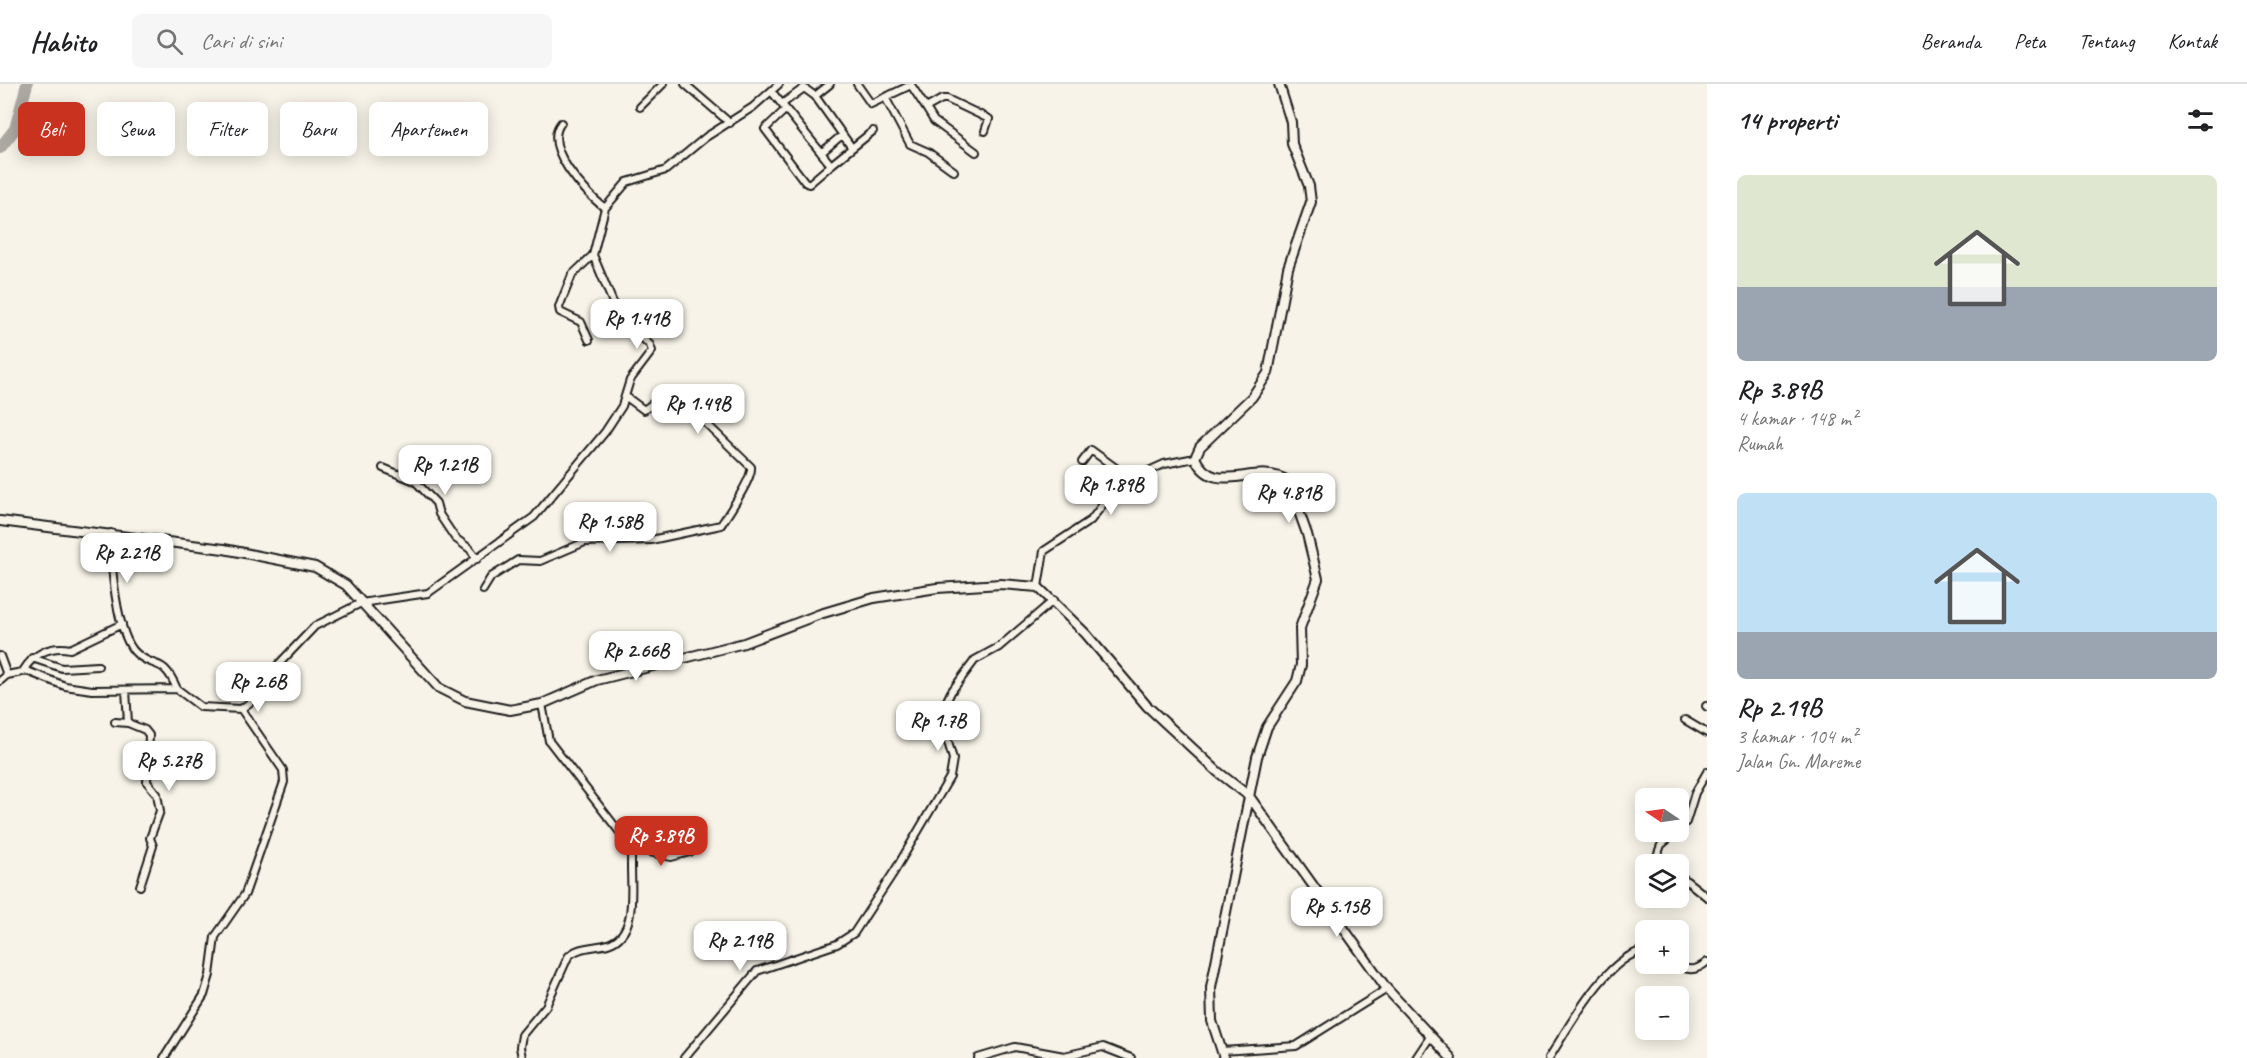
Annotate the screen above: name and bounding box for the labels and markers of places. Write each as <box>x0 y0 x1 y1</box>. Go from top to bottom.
pin: Rp 1.41B <box>575 299 699 350</box>
pin: Rp 1.49B <box>636 384 760 435</box>
pin: Rp 1.21B <box>383 445 507 496</box>
pin: Rp 1.89B <box>1049 465 1173 516</box>
pin: Rp 4.81B <box>1227 473 1351 524</box>
pin: Rp 1.58B <box>548 502 672 553</box>
pin: Rp 2.21B <box>65 533 189 584</box>
pin: Rp 2.66B <box>574 631 698 682</box>
pin: Rp 2.6B <box>203 662 313 713</box>
pin: Rp 1.7B <box>883 701 993 752</box>
pin: Rp 5.27B <box>107 741 231 792</box>
pin: Rp 3.89B <box>599 816 723 867</box>
pin: Rp 5.15B <box>1275 887 1399 938</box>
pin: Rp 2.19B <box>678 921 802 972</box>

